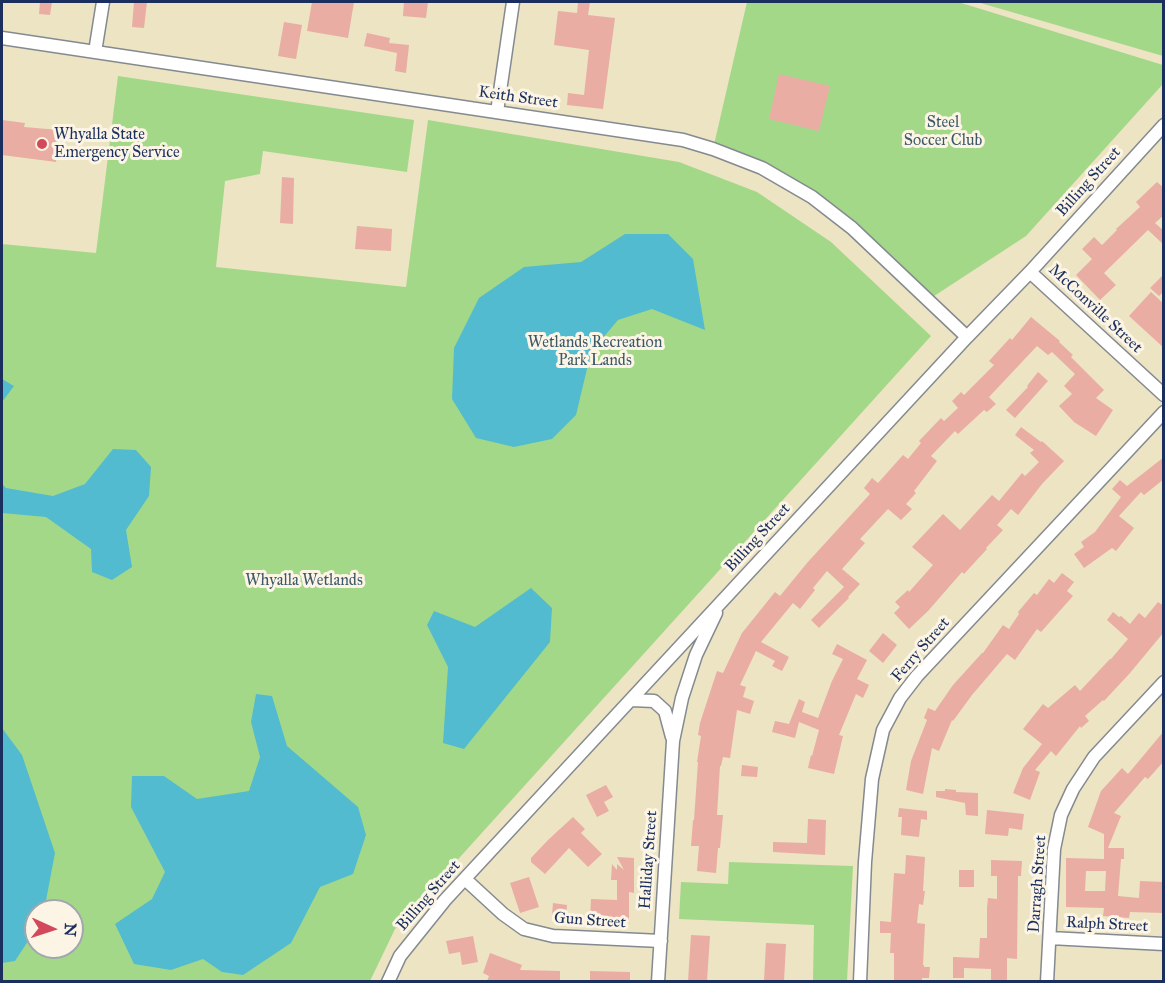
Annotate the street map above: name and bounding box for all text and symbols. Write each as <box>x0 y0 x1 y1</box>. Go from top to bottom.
street label: Keith Street <box>477 83 559 113</box>
park label: Steel Soccer Club <box>904 113 982 151</box>
place label: Whyalla State Emergency Service <box>54 125 180 163</box>
marker: Whyalla State Emergency Service <box>35 137 49 151</box>
street label: Billing Street <box>1053 143 1125 221</box>
street label: McConville Street <box>1044 261 1146 357</box>
park label: Wetlands Recreation Park Lands <box>528 333 662 371</box>
street label: Billing Street <box>721 500 795 576</box>
park label: Whyalla Wetlands <box>245 571 363 591</box>
street label: Ferry Street <box>888 614 954 686</box>
street label: Halliday Street <box>636 810 662 910</box>
street label: Darragh Street <box>1025 835 1051 933</box>
street label: Billing Street <box>393 857 465 935</box>
north arrow <box>24 899 84 959</box>
street label: Gun Street <box>553 909 627 933</box>
street label: Ralph Street <box>1065 913 1149 937</box>
text: N <box>61 923 80 937</box>

